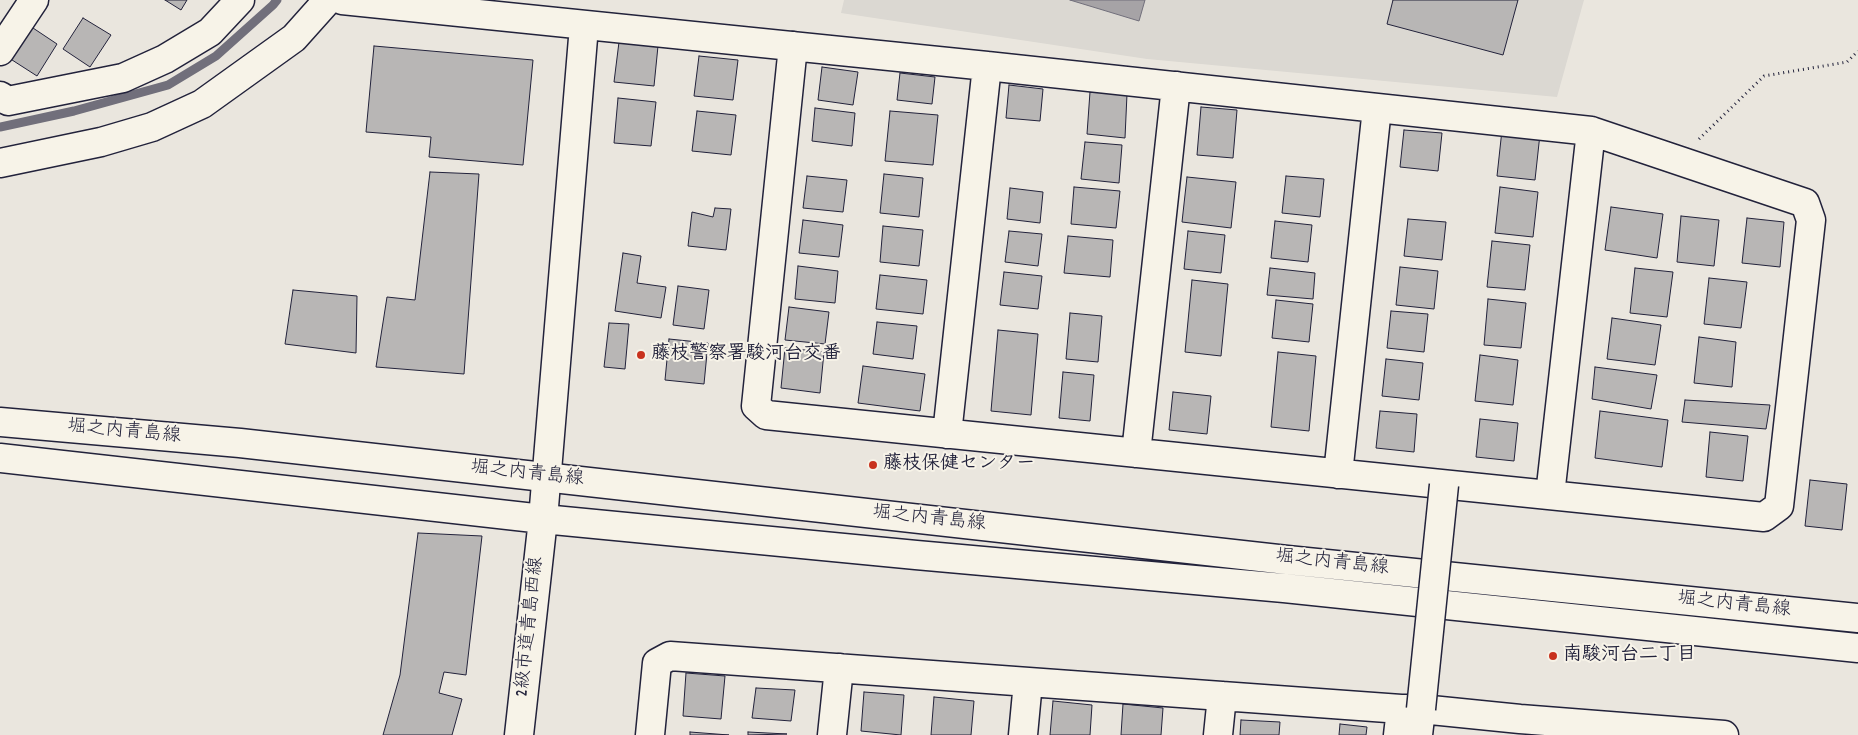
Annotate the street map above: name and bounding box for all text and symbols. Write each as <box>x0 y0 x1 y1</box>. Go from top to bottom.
place label: 藤枝警察署駿河台交番 <box>651 344 841 366</box>
marker: 藤枝警察署駿河台交番 <box>635 349 647 361</box>
street label: 堀之内青島線 <box>66 417 182 449</box>
place label: 藤枝保健センター <box>883 454 1035 476</box>
street label: 堀之内青島線 <box>469 458 585 492</box>
marker: 藤枝保健センター <box>867 459 879 471</box>
street label: 堀之内青島線 <box>871 503 987 537</box>
street label: 堀之内青島線 <box>1274 547 1390 581</box>
street label: 2級市道青島西線 <box>512 556 550 698</box>
street label: 堀之内青島線 <box>1676 589 1792 623</box>
place label: 南駿河台二丁目 <box>1563 645 1696 667</box>
marker: 南駿河台二丁目 <box>1547 650 1559 662</box>

